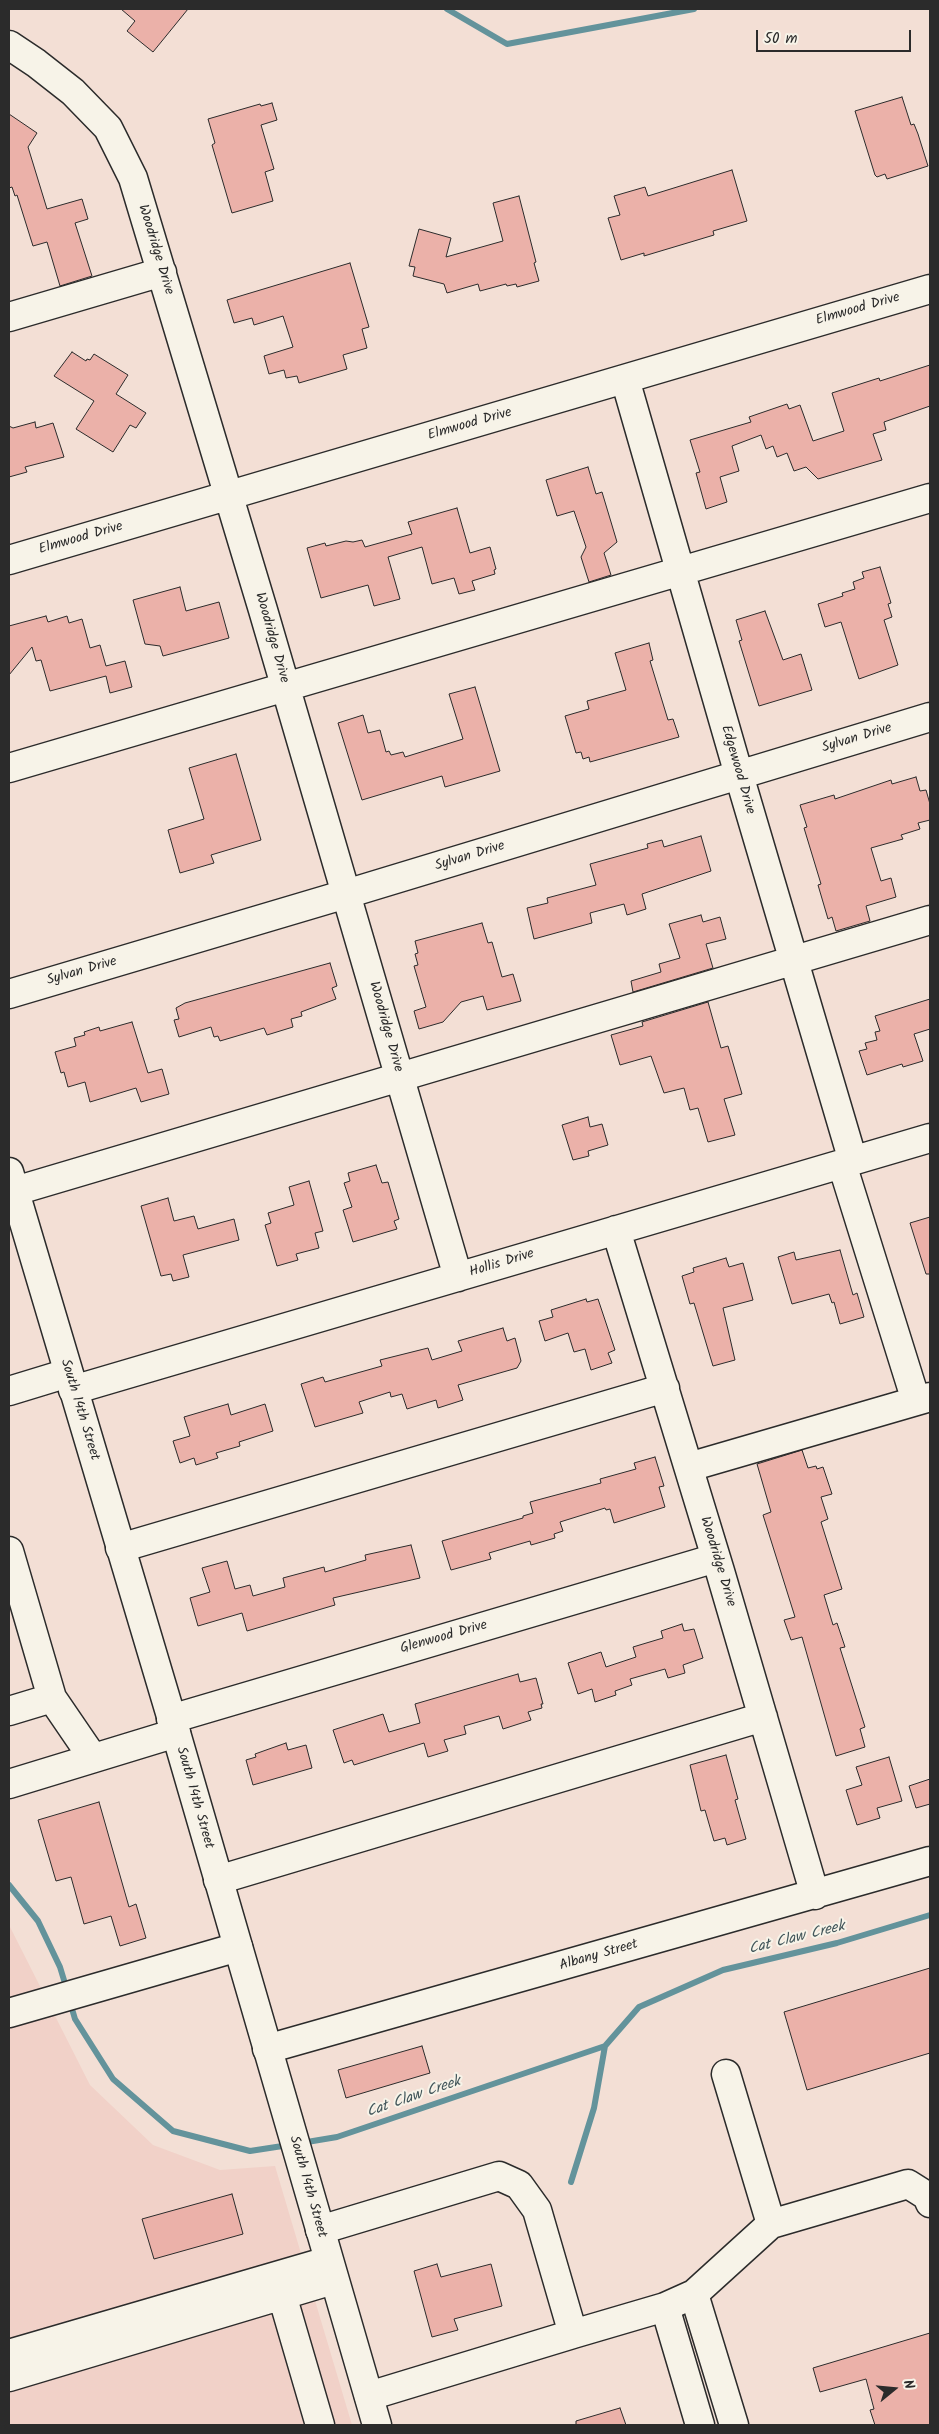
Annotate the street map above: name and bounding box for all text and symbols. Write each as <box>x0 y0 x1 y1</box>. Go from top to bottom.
scale bar <box>759 20 914 52</box>
text: 50 m <box>764 27 798 51</box>
street label: Woodridge Drive <box>133 203 177 297</box>
street label: Elmwood Drive <box>814 290 902 330</box>
street label: Elmwood Drive <box>426 405 514 445</box>
street label: Elmwood Drive <box>37 519 125 559</box>
street label: Woodridge Drive <box>250 591 292 685</box>
street label: Sylvan Drive <box>820 720 894 758</box>
street label: Edgewood Drive <box>716 723 758 817</box>
street label: Sylvan Drive <box>433 838 507 876</box>
street label: Sylvan Drive <box>45 954 119 990</box>
street label: Woodridge Drive <box>364 980 406 1074</box>
street label: Hollis Drive <box>468 1246 536 1282</box>
street label: South 14th Street <box>56 1357 102 1463</box>
street label: Woodridge Drive <box>695 1515 739 1609</box>
street label: Glenwood Drive <box>399 1618 489 1658</box>
street label: South 14th Street <box>171 1745 217 1851</box>
water label: Cat Claw Creek <box>747 1918 847 1960</box>
street label: Albany Street <box>558 1937 640 1975</box>
water label: Cat Claw Creek <box>365 2074 463 2122</box>
street label: South 14th Street <box>284 2134 330 2240</box>
north arrow <box>869 2364 919 2414</box>
text: N <box>897 2377 920 2392</box>

